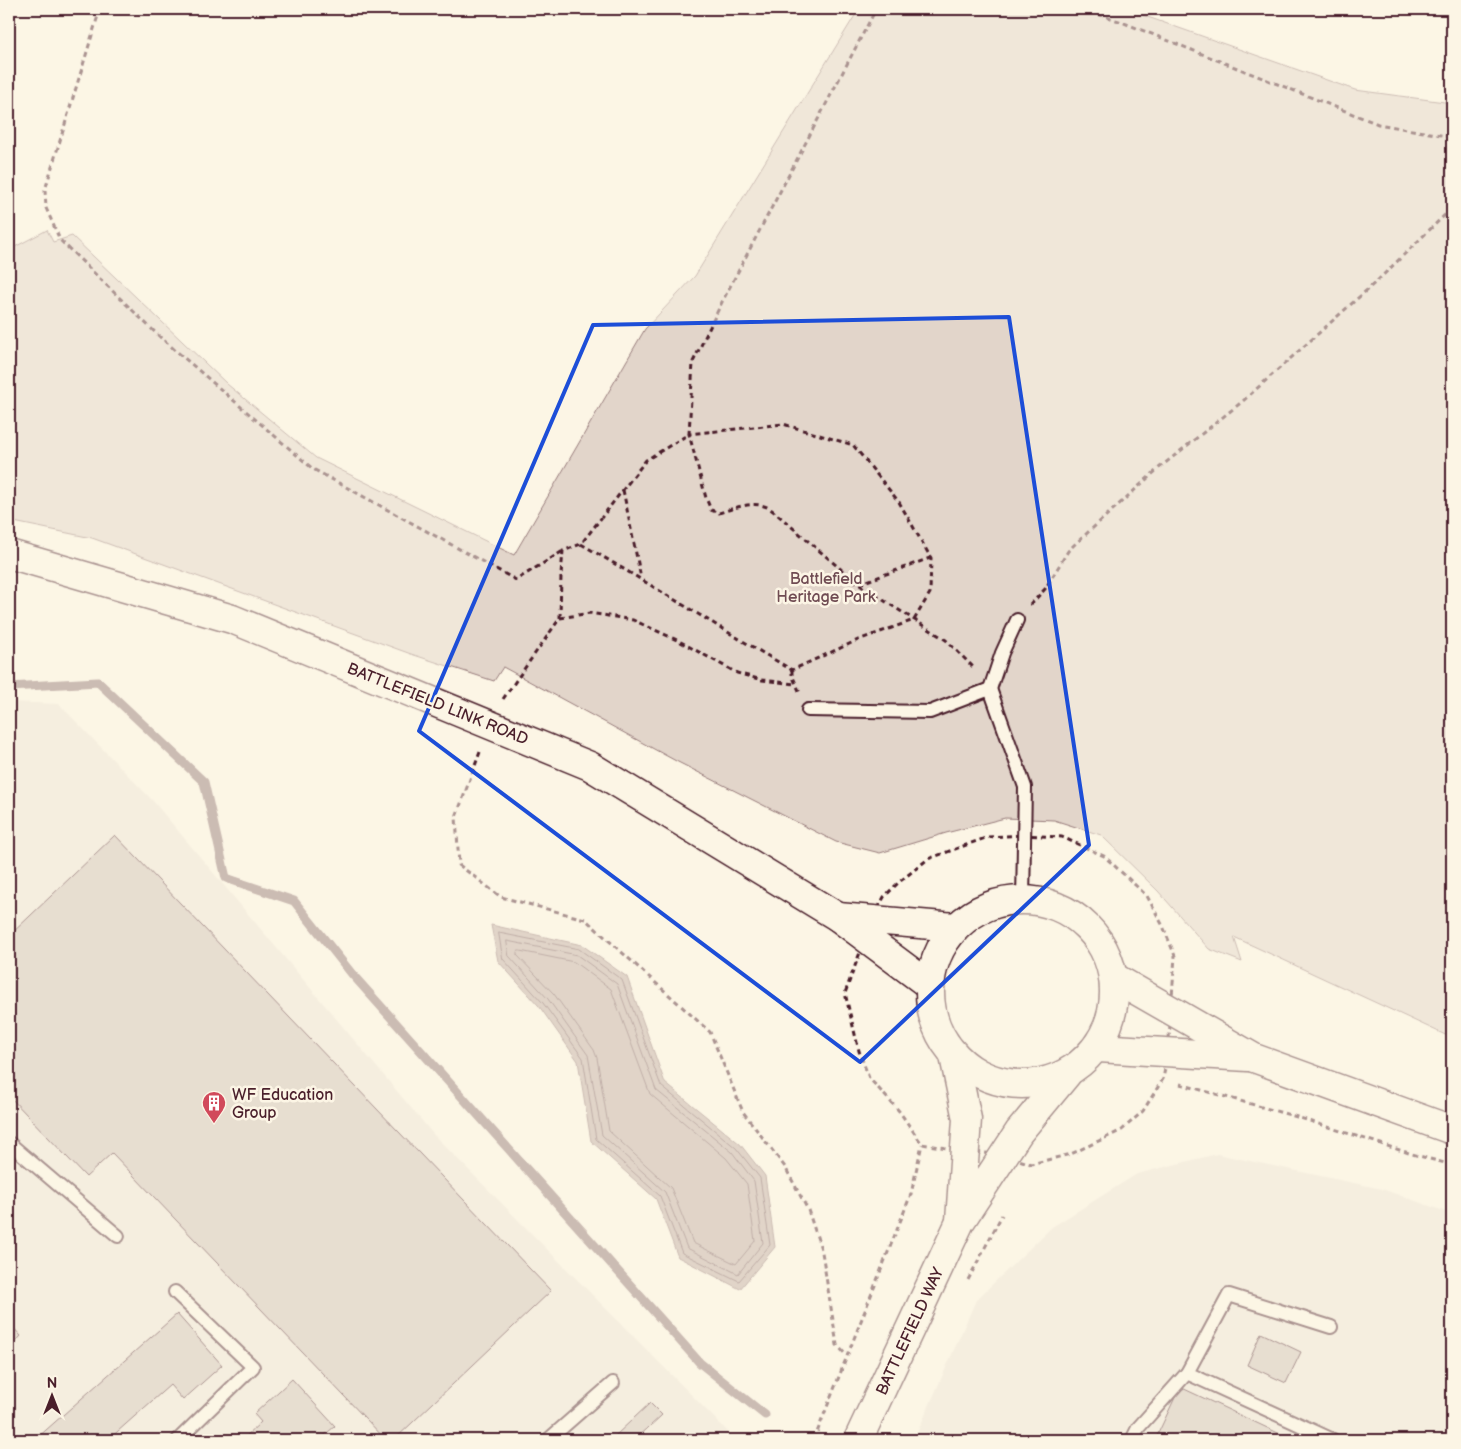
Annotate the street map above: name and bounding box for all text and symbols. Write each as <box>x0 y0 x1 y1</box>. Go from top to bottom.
park label: Battlefield Heritage Park <box>776 570 876 607</box>
street label: BATTLEFIELD LINK ROAD <box>344 659 531 749</box>
place label: WF Education Group <box>232 1086 333 1123</box>
building icon: WF Education Group <box>201 1090 227 1124</box>
street label: BATTLEFIELD WAY <box>872 1264 949 1398</box>
north arrow <box>28 1372 78 1422</box>
text: N <box>47 1375 57 1392</box>

